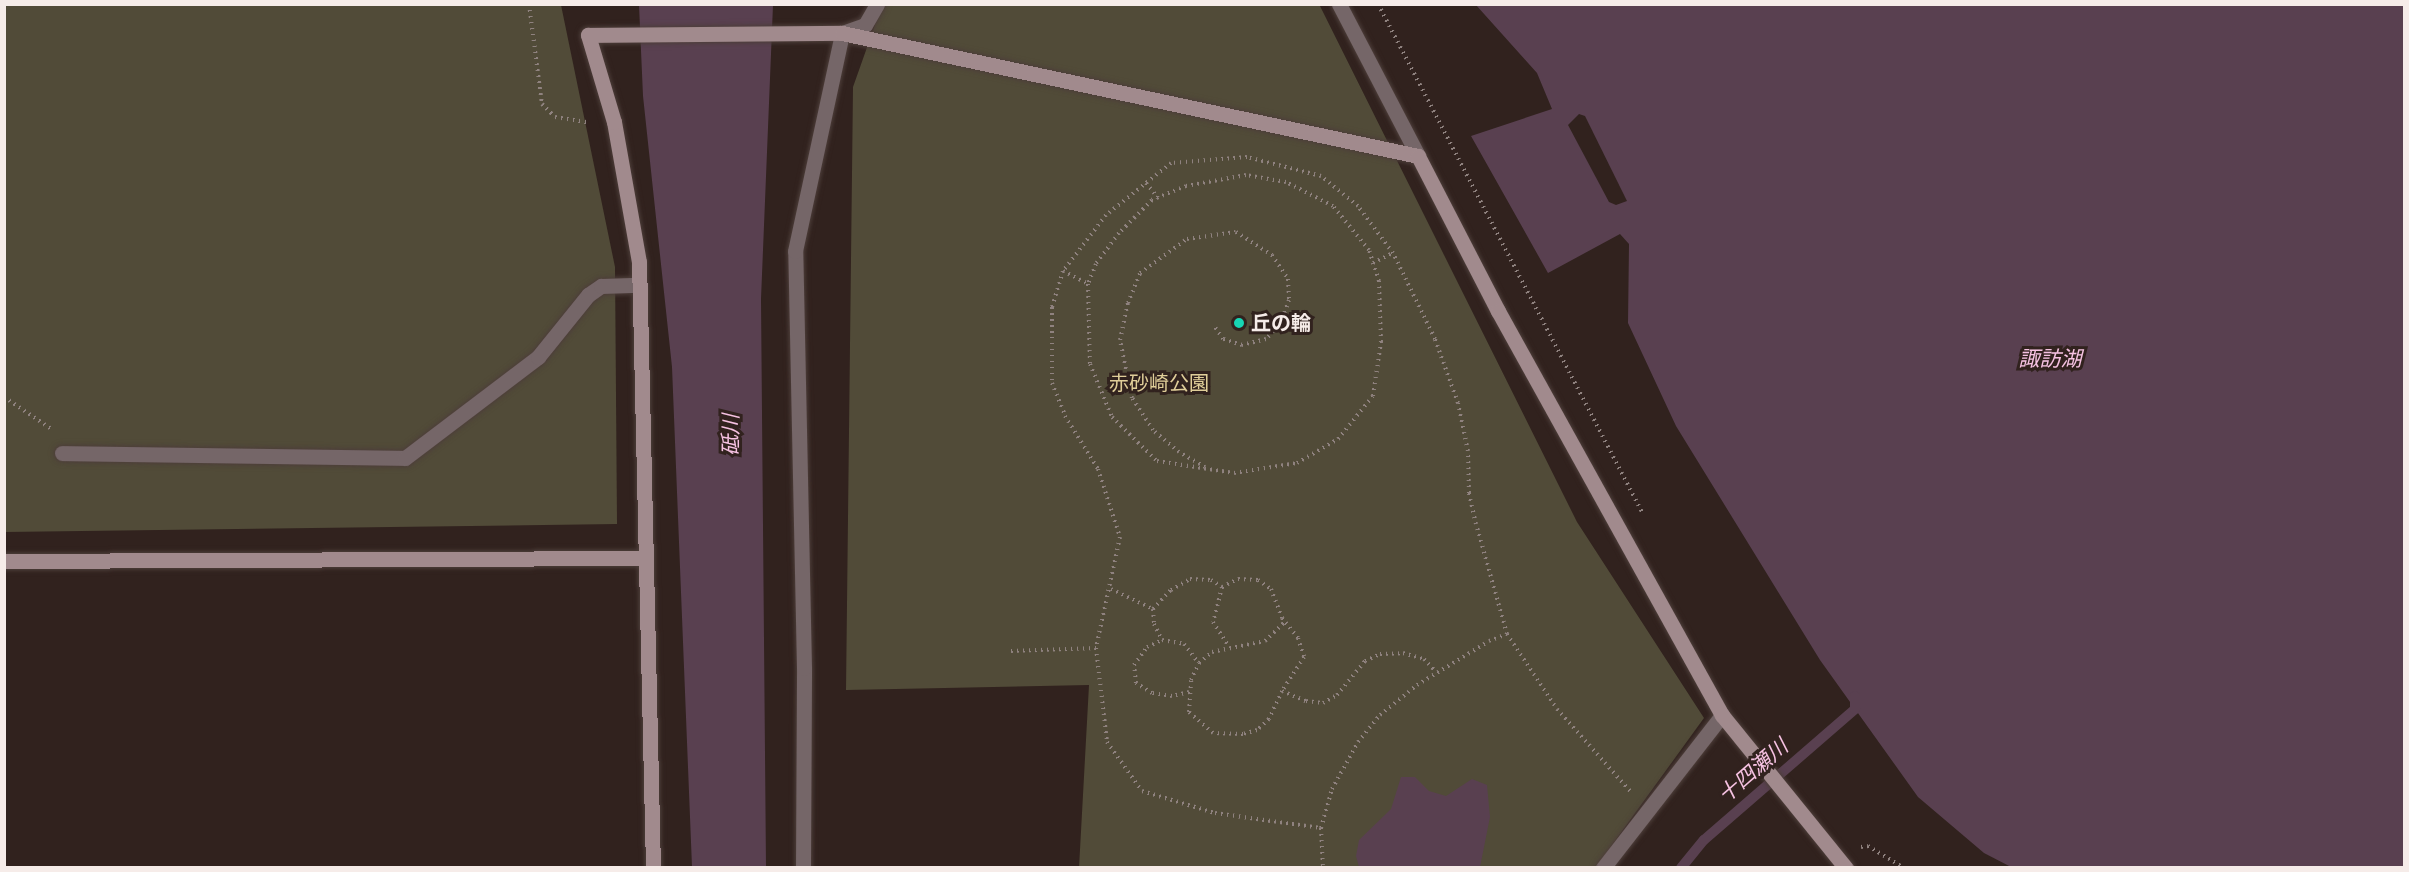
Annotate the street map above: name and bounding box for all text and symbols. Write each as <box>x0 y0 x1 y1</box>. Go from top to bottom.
place label: 丘の輪 <box>1251 311 1311 335</box>
marker: 丘の輪 <box>1232 316 1246 330</box>
water label: 諏訪湖 <box>2019 346 2081 372</box>
park label: 赤砂崎公園 <box>1109 371 1209 395</box>
water label: 砥川 <box>718 414 744 456</box>
water label: 十四瀬川 <box>1713 734 1793 808</box>

